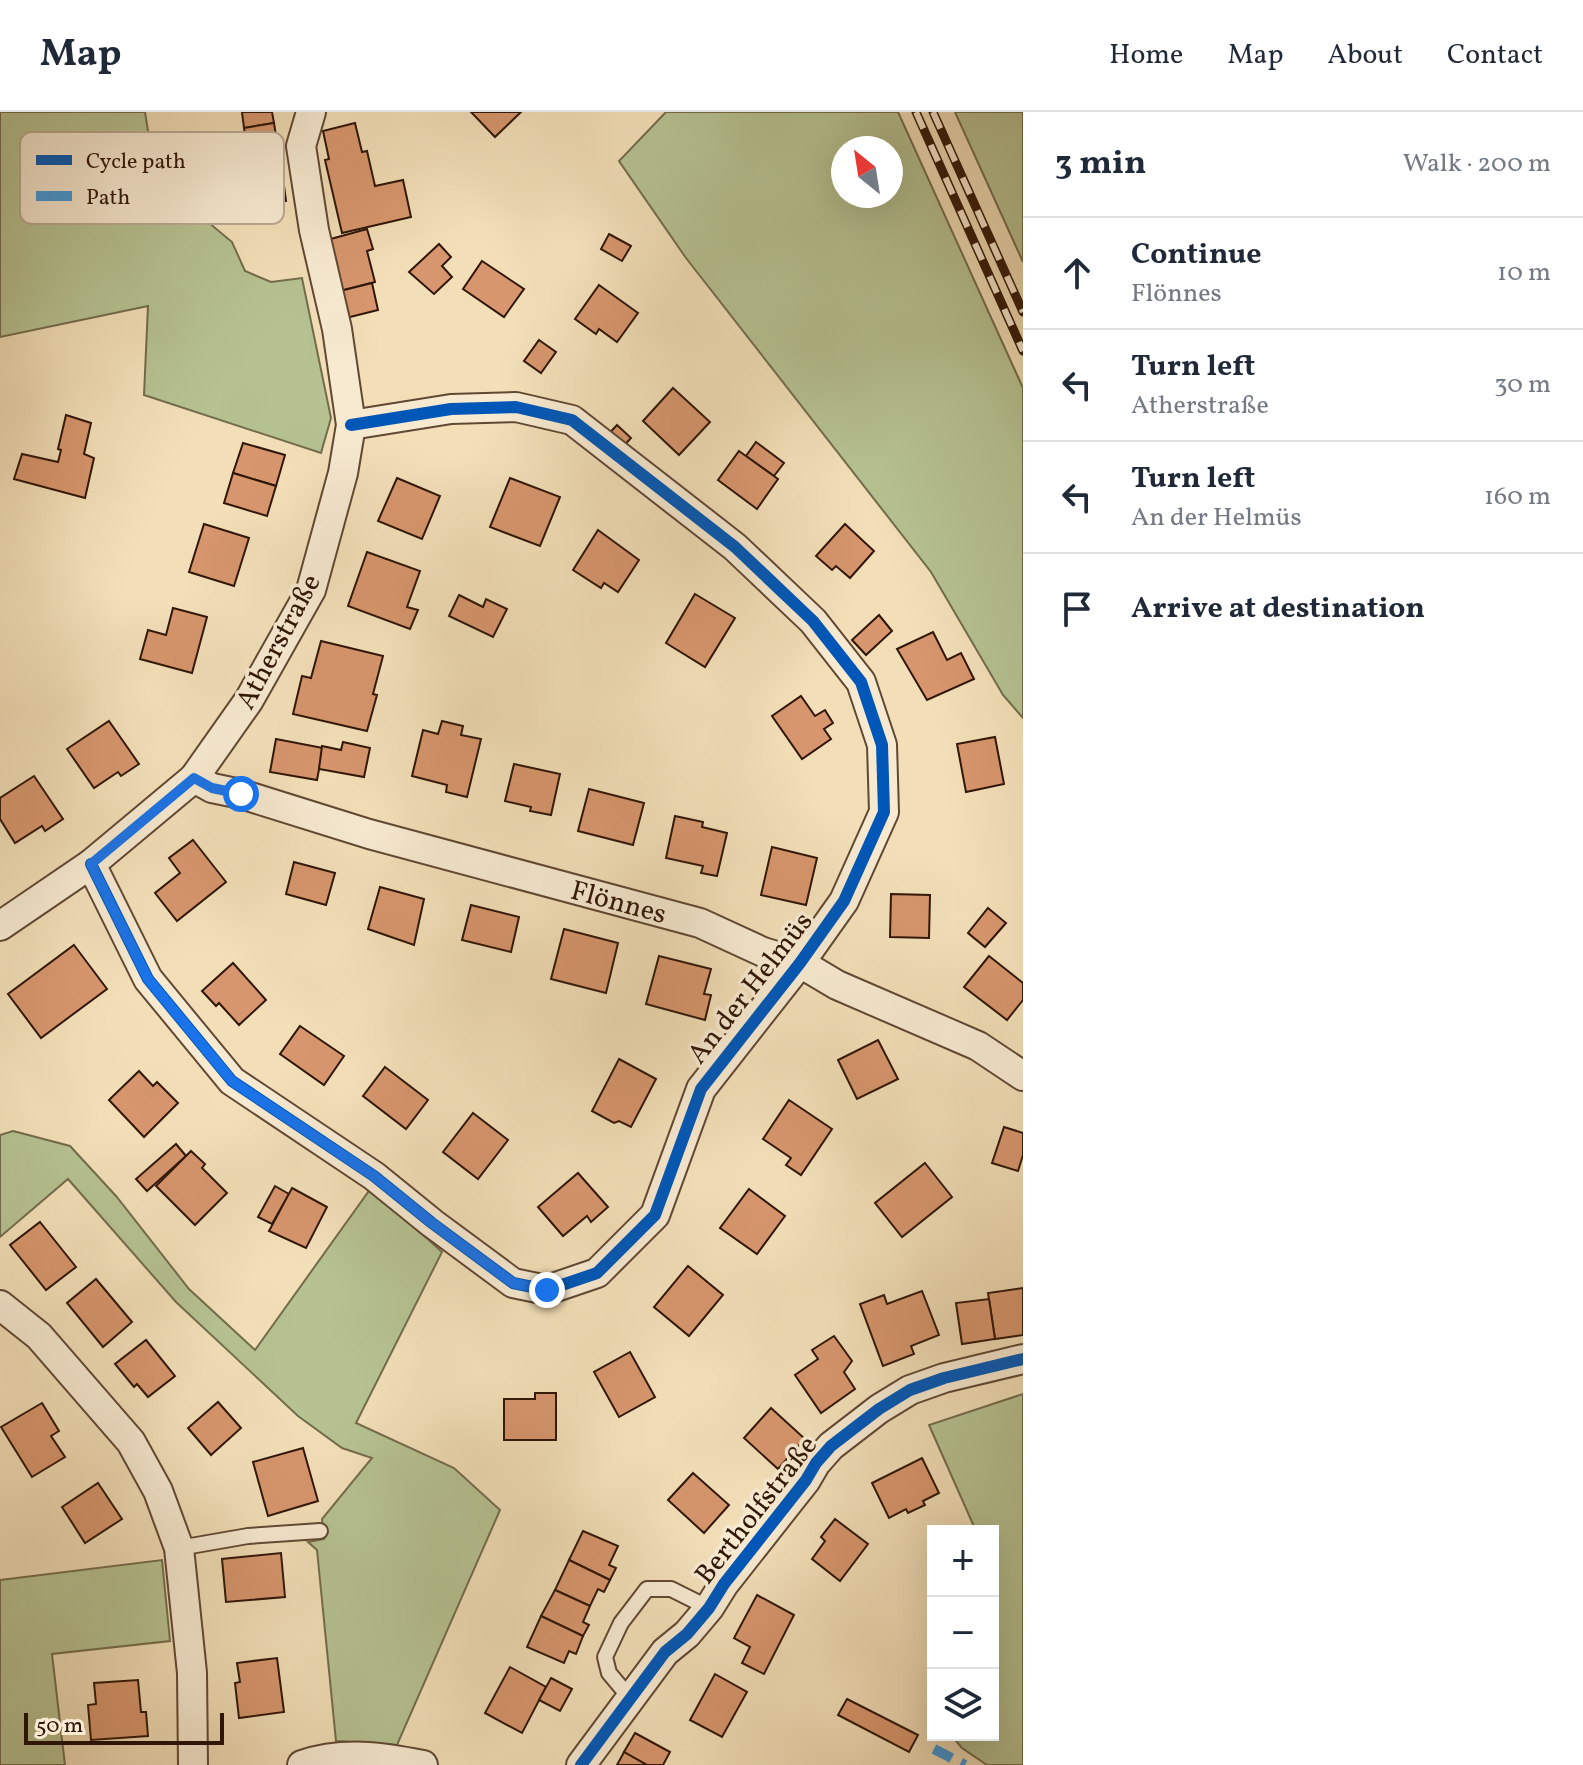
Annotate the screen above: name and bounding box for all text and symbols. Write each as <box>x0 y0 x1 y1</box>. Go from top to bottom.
text: Map <box>40 29 121 82</box>
text: Home <box>1109 36 1183 75</box>
text: Map <box>1227 36 1283 75</box>
text: About <box>1327 36 1403 75</box>
text: Contact <box>1447 36 1543 75</box>
legend <box>20 132 284 224</box>
north arrow <box>831 136 903 208</box>
text: 3 min <box>1055 141 1146 188</box>
text: Walk · 200 m <box>1403 146 1551 182</box>
text: Cycle path <box>86 147 186 178</box>
text: Path <box>86 183 130 214</box>
text: Continue <box>1131 234 1262 276</box>
icon: ahead <box>1055 251 1099 295</box>
text: 10 m <box>1497 255 1551 291</box>
text: Flönnes <box>1131 276 1222 312</box>
text: Turn left <box>1131 346 1255 388</box>
icon: left <box>1055 363 1099 407</box>
text: 30 m <box>1494 367 1551 403</box>
text: Atherstraße <box>1131 388 1269 424</box>
text: Turn left <box>1131 458 1255 500</box>
icon: left <box>1055 475 1099 519</box>
text: 160 m <box>1484 479 1551 515</box>
text: An der Helmüs <box>1131 500 1302 536</box>
street label: Atherstraße <box>227 568 331 717</box>
icon: arrive <box>1055 587 1099 631</box>
text: Arrive at destination <box>1131 588 1425 630</box>
route start <box>223 776 259 812</box>
street label: Flönnes <box>566 872 671 935</box>
street label: An der Helmüs <box>679 904 823 1073</box>
route end <box>529 1272 565 1308</box>
street label: Bertholfstraße <box>686 1428 827 1593</box>
map controls <box>927 1525 999 1741</box>
button: + <box>927 1525 999 1597</box>
button: − <box>927 1597 999 1669</box>
button: layers <box>927 1669 999 1741</box>
scale bar <box>24 1709 224 1745</box>
text: 50 m <box>36 1711 83 1742</box>

